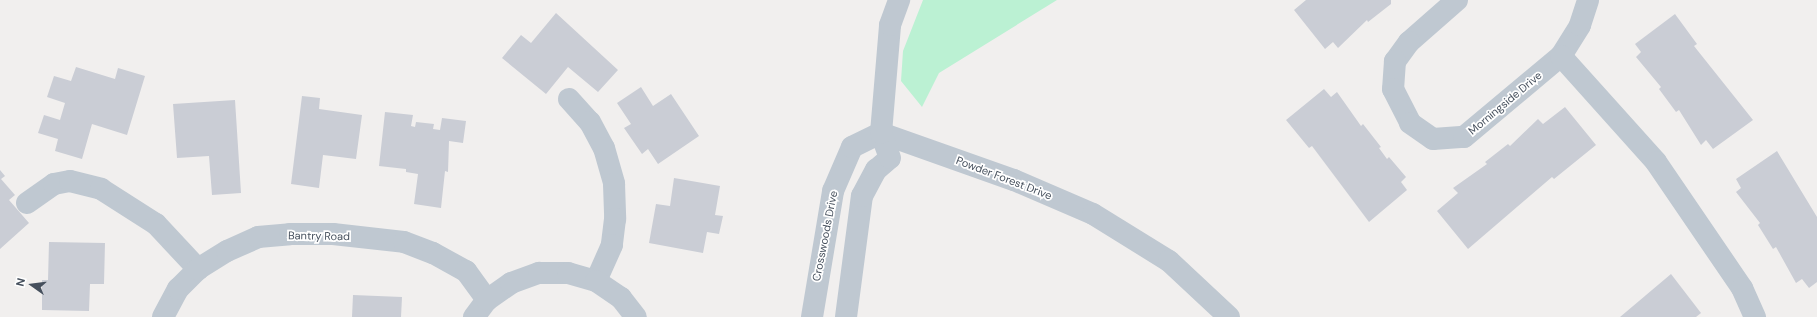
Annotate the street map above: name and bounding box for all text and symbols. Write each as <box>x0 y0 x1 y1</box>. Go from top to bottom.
street label: Morningside Drive <box>1466 69 1544 137</box>
street label: Powder Forest Drive <box>954 154 1054 202</box>
street label: Crosswoods Drive <box>810 190 840 282</box>
street label: Bantry Road <box>288 229 350 243</box>
north arrow <box>12 265 52 305</box>
text: N <box>13 277 28 288</box>

